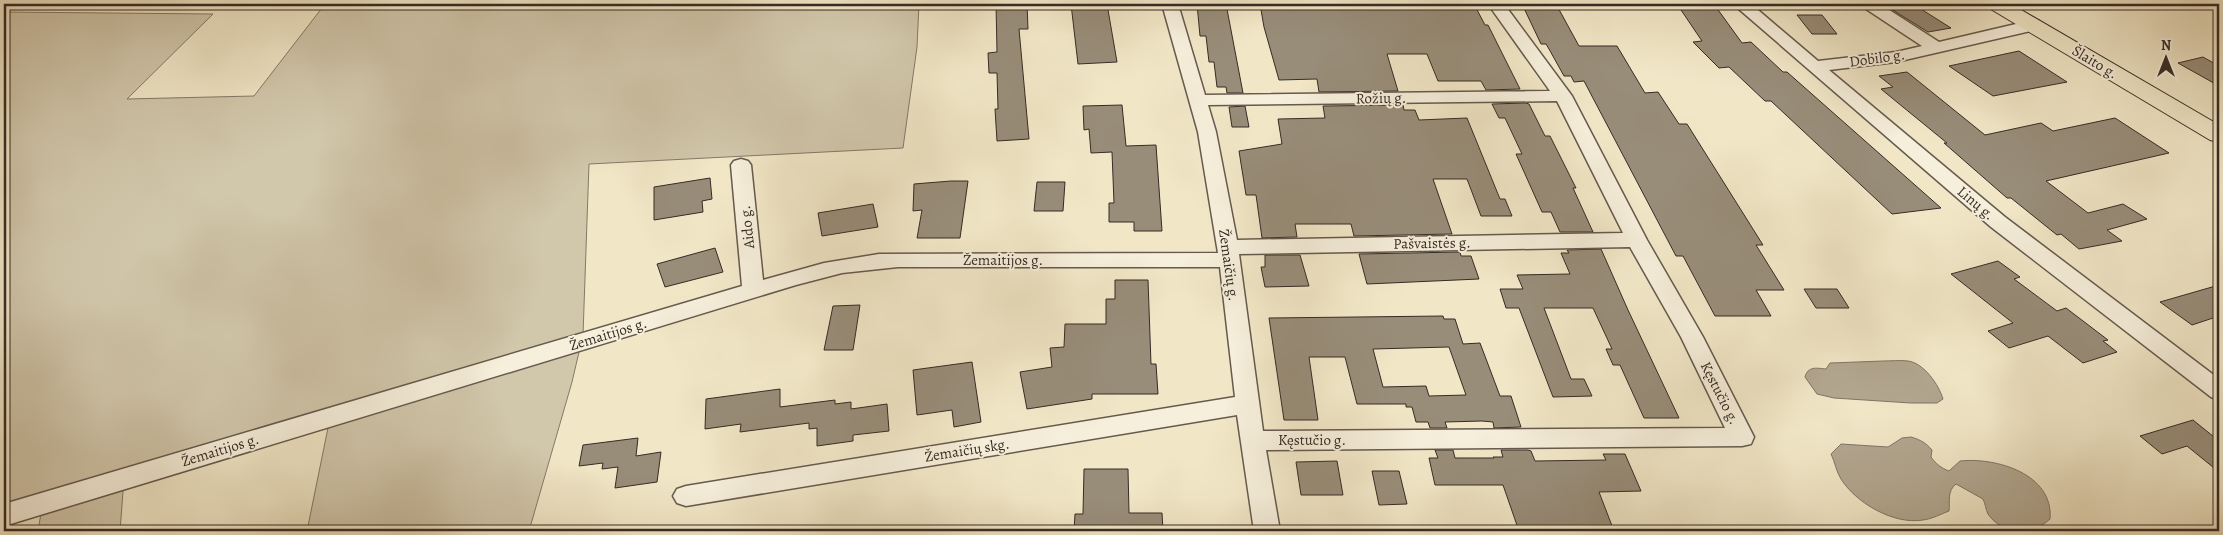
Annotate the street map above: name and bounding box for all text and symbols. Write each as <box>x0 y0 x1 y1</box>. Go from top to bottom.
north arrow <box>2140 32 2190 82</box>
text: N <box>2161 36 2171 55</box>
street label: Šlaito g. <box>2068 41 2122 83</box>
street label: Dobilo g. <box>1848 44 1906 72</box>
street label: Rožių g. <box>1356 88 1406 108</box>
street label: Linų g. <box>1953 181 1999 225</box>
street label: Aido g. <box>735 204 759 251</box>
street label: Žemaičių g. <box>1214 228 1244 302</box>
street label: Pašvaistės g. <box>1393 232 1471 254</box>
street label: Žemaitijos g. <box>963 250 1043 270</box>
street label: Žemaitijos g. <box>567 313 649 355</box>
street label: Kęstučio g. <box>1696 358 1744 428</box>
street label: Žemaitijos g. <box>179 429 261 471</box>
street label: Kęstučio g. <box>1278 430 1346 450</box>
street label: Žemaičių skg. <box>923 433 1011 467</box>

